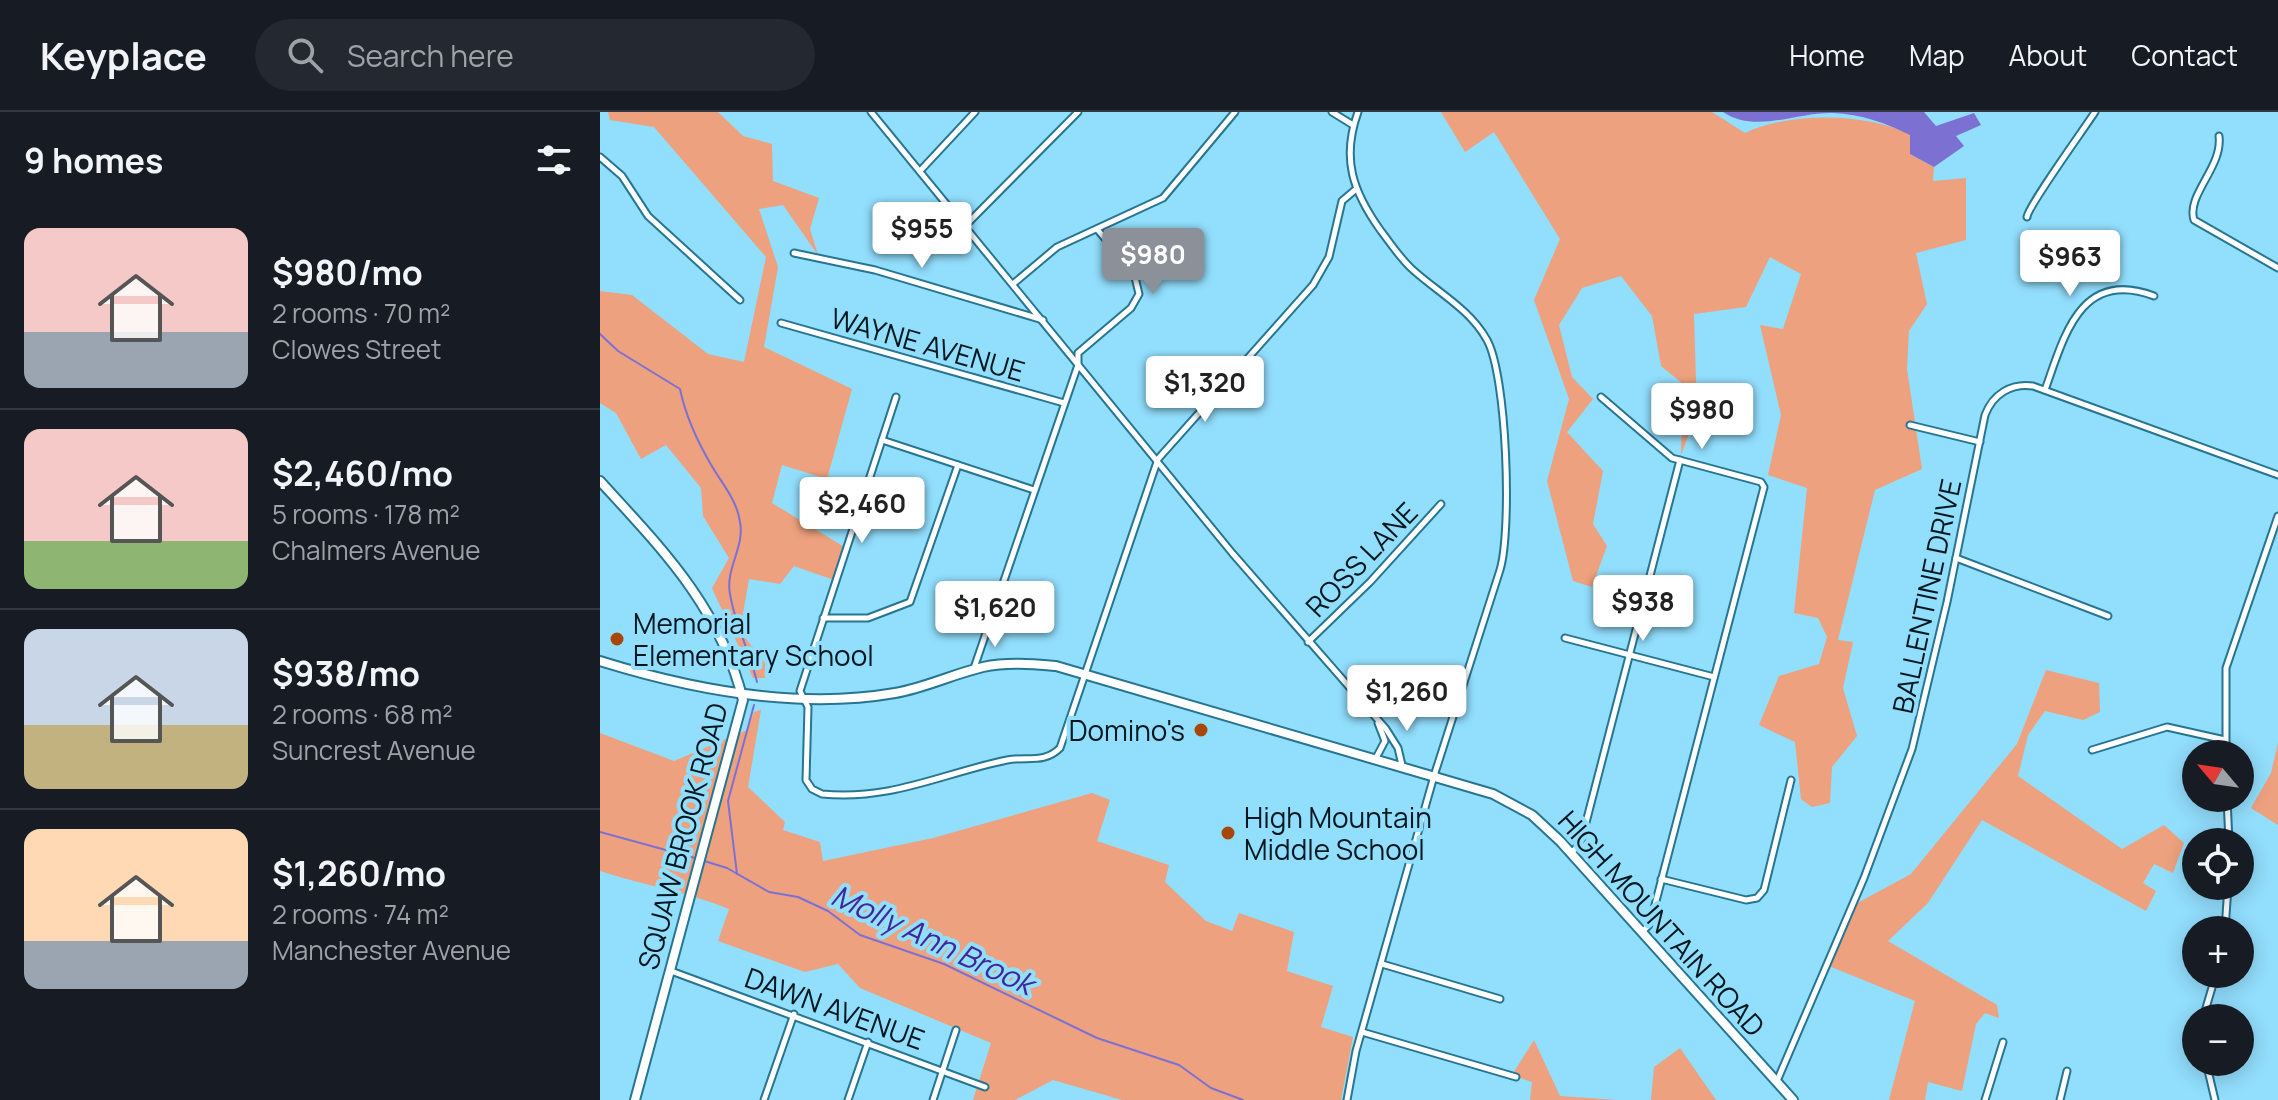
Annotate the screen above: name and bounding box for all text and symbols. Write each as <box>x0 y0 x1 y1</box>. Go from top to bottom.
search box <box>255 19 815 91</box>
text: Keyplace <box>40 29 207 81</box>
icon: search <box>283 33 327 77</box>
text: Search here <box>347 35 514 76</box>
text: Home <box>1789 36 1865 74</box>
text: Map <box>1909 36 1965 74</box>
text: About <box>2009 36 2087 74</box>
text: Contact <box>2131 36 2238 74</box>
text: 9 homes <box>24 137 163 183</box>
icon: filters <box>532 138 576 182</box>
pin: $955 <box>875 202 969 270</box>
text: $955 <box>891 210 953 246</box>
pin: $980 <box>1106 228 1200 296</box>
pin: $963 <box>2023 230 2117 298</box>
text: $980 <box>1120 236 1186 272</box>
text: $963 <box>2038 238 2102 274</box>
text: $980/mo <box>272 249 423 295</box>
icon: home <box>88 260 184 356</box>
text: 2 rooms · 70 m² <box>272 295 450 331</box>
street label: WAYNE AVENUE <box>827 298 1029 390</box>
text: Clowes Street <box>272 331 441 367</box>
pin: $1,320 <box>1140 356 1270 424</box>
text: $1,320 <box>1164 364 1246 400</box>
pin: $980 <box>1655 383 1749 451</box>
text: $980 <box>1669 391 1735 427</box>
text: $2,460/mo <box>272 450 453 496</box>
icon: home <box>88 461 184 557</box>
street label: BALLENTINE DRIVE <box>1883 475 1969 717</box>
pin: $2,460 <box>797 477 927 545</box>
text: $2,460 <box>818 485 906 521</box>
street label: ROSS LANE <box>1297 493 1425 625</box>
text: 5 rooms · 178 m² <box>272 496 460 532</box>
text: Chalmers Avenue <box>272 532 480 568</box>
pin: $938 <box>1596 575 1690 643</box>
pin: $1,620 <box>930 581 1060 649</box>
text: $938 <box>1611 583 1675 619</box>
text: $1,620 <box>953 589 1037 625</box>
place label: Memorial Elementary School <box>633 604 874 674</box>
marker: Memorial Elementary School <box>608 630 626 648</box>
text: $938/mo <box>272 650 420 696</box>
icon: home <box>88 661 184 757</box>
pin: $1,260 <box>1342 665 1472 733</box>
text: $1,260 <box>1365 673 1449 709</box>
text: 2 rooms · 68 m² <box>272 696 453 732</box>
street label: SQUAW BROOK ROAD <box>628 698 736 974</box>
place label: Domino's <box>1069 711 1185 749</box>
marker: Domino's <box>1192 721 1210 739</box>
text: Suncrest Avenue <box>272 732 476 768</box>
north arrow <box>2182 740 2254 812</box>
map controls <box>2182 740 2254 1076</box>
place label: High Mountain Middle School <box>1244 798 1432 868</box>
street label: HIGH MOUNTAIN ROAD <box>1550 802 1774 1044</box>
marker: High Mountain Middle School <box>1219 824 1237 842</box>
button: locate <box>2182 828 2254 900</box>
text: $1,260/mo <box>272 850 446 896</box>
icon: home <box>88 861 184 957</box>
water label: Molly Ann Brook <box>825 874 1045 1006</box>
text: 2 rooms · 74 m² <box>272 896 449 932</box>
button: + <box>2182 916 2254 988</box>
text: Manchester Avenue <box>272 932 511 968</box>
street label: DAWN AVENUE <box>740 958 930 1058</box>
button: − <box>2182 1004 2254 1076</box>

